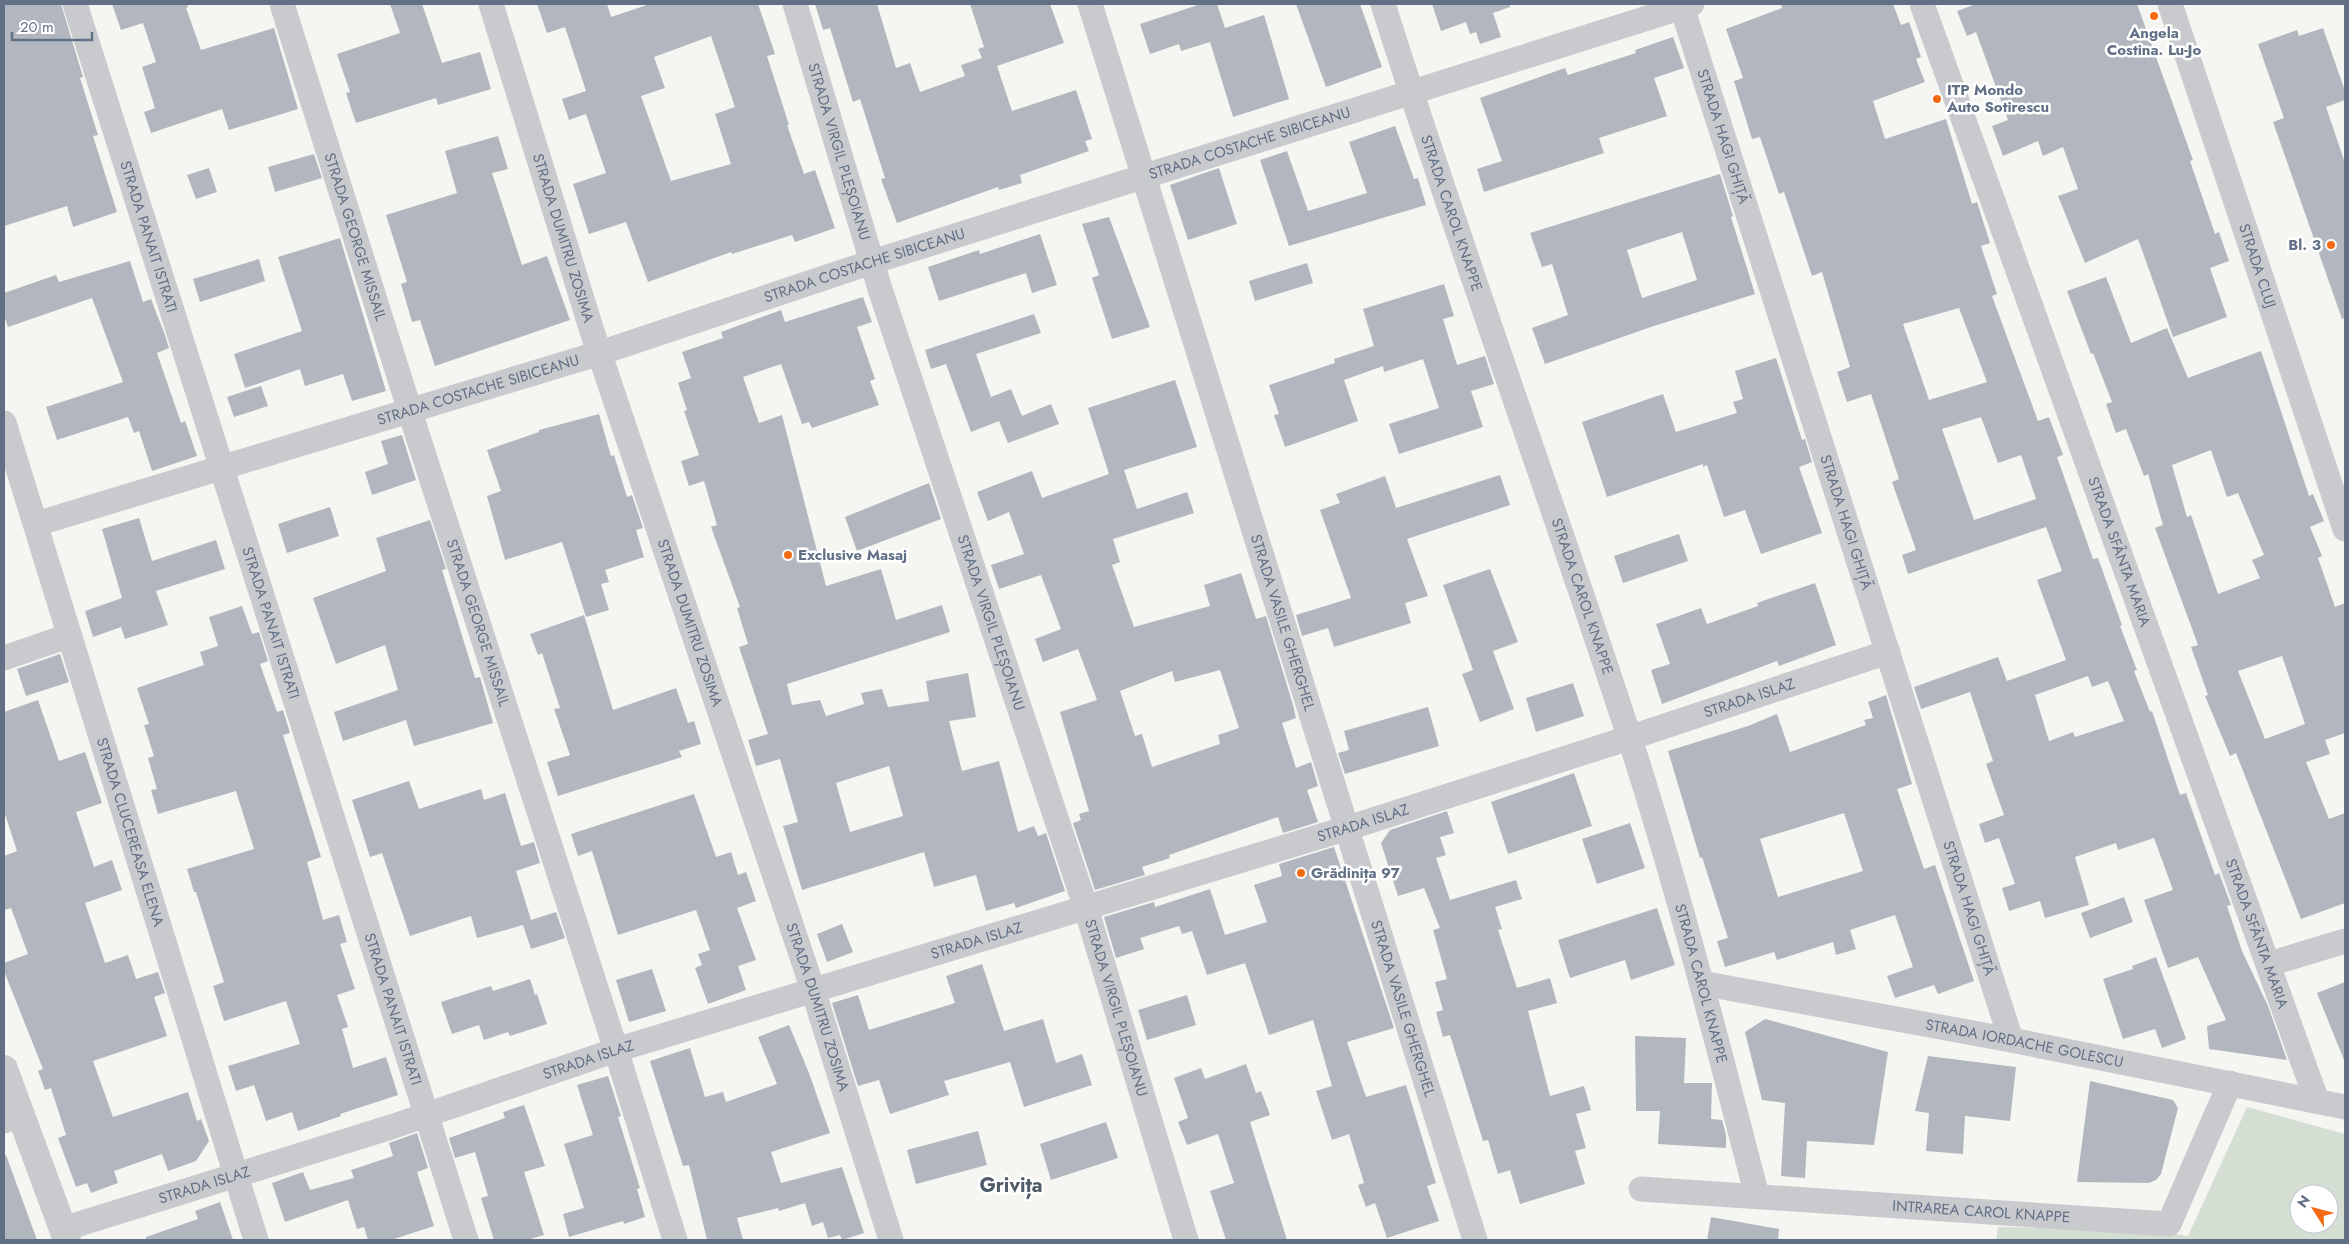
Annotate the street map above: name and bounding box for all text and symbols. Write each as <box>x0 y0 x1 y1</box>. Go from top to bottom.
scale bar <box>12 10 92 42</box>
marker: Angela Costina. Lu-Jo <box>2148 10 2160 22</box>
text: 20 m <box>20 16 54 38</box>
place label: Angela Costina. Lu-Jo <box>2107 22 2201 61</box>
street label: STRADA VIRGIL PLEȘOIANU <box>802 60 876 243</box>
street label: STRADA HAGI GHIȚĂ <box>1691 66 1755 207</box>
place label: ITP Mondo Auto Sotirescu <box>1946 79 2049 118</box>
marker: ITP Mondo Auto Sotirescu <box>1931 93 1943 105</box>
street label: STRADA COSTACHE SIBICEANU <box>1146 101 1353 185</box>
street label: STRADA CAROL KNAPPE <box>1415 132 1488 294</box>
street label: STRADA GEORGE MISSAIL <box>318 150 392 324</box>
street label: STRADA DUMITRU ZOSIMA <box>527 151 600 325</box>
street label: STRADA PANAIT ISTRATI <box>114 158 183 315</box>
street label: STRADA CLUJ <box>2233 221 2282 311</box>
street label: STRADA COSTACHE SIBICEANU <box>761 222 968 308</box>
place label: Bl. 3 <box>2288 234 2321 256</box>
marker: Bl. 3 <box>2325 239 2337 251</box>
street label: STRADA COSTACHE SIBICEANU <box>374 349 582 431</box>
street label: STRADA HAGI GHIȚĂ <box>1814 452 1878 593</box>
street label: STRADA SFÂNTA MARIA <box>2082 474 2156 630</box>
street label: STRADA CAROL KNAPPE <box>1546 515 1619 678</box>
street label: STRADA VIRGIL PLEȘOIANU <box>951 532 1031 714</box>
street label: STRADA VASILE GHERGHEL <box>1245 532 1321 714</box>
street label: STRADA GEORGE MISSAIL <box>441 536 515 710</box>
street label: STRADA DUMITRU ZOSIMA <box>651 536 728 710</box>
street label: STRADA PANAIT ISTRATI <box>236 544 305 702</box>
place label: Exclusive Masaj <box>798 544 907 566</box>
marker: Exclusive Masaj <box>782 549 794 561</box>
street label: STRADA ISLAZ <box>1701 673 1798 723</box>
street label: STRADA CLUCEREASA ELENA <box>91 735 170 929</box>
street label: STRADA ISLAZ <box>1314 798 1412 848</box>
street label: STRADA HAGI GHIȚĂ <box>1937 838 2001 979</box>
street label: STRADA SFÂNTA MARIA <box>2220 856 2294 1012</box>
place label: Grădinița 97 <box>1311 862 1401 884</box>
marker: Grădinița 97 <box>1295 867 1307 879</box>
street label: STRADA CAROL KNAPPE <box>1669 901 1733 1065</box>
street label: STRADA ISLAZ <box>928 916 1025 965</box>
street label: STRADA VIRGIL PLEȘOIANU <box>1079 916 1153 1099</box>
street label: STRADA VASILE GHERGHEL <box>1365 917 1441 1100</box>
street label: STRADA DUMITRU ZOSIMA <box>780 920 855 1094</box>
street label: STRADA PANAIT ISTRATI <box>359 930 427 1088</box>
street label: STRADA IORDACHE GOLESCU <box>1924 1013 2125 1073</box>
street label: STRADA ISLAZ <box>540 1034 637 1085</box>
street label: STRADA ISLAZ <box>156 1160 253 1210</box>
district label: Grivița <box>979 1171 1043 1200</box>
north arrow <box>2289 1184 2339 1234</box>
text: N <box>2292 1191 2315 1212</box>
street label: INTRAREA CAROL KNAPPE <box>1892 1195 2071 1228</box>

